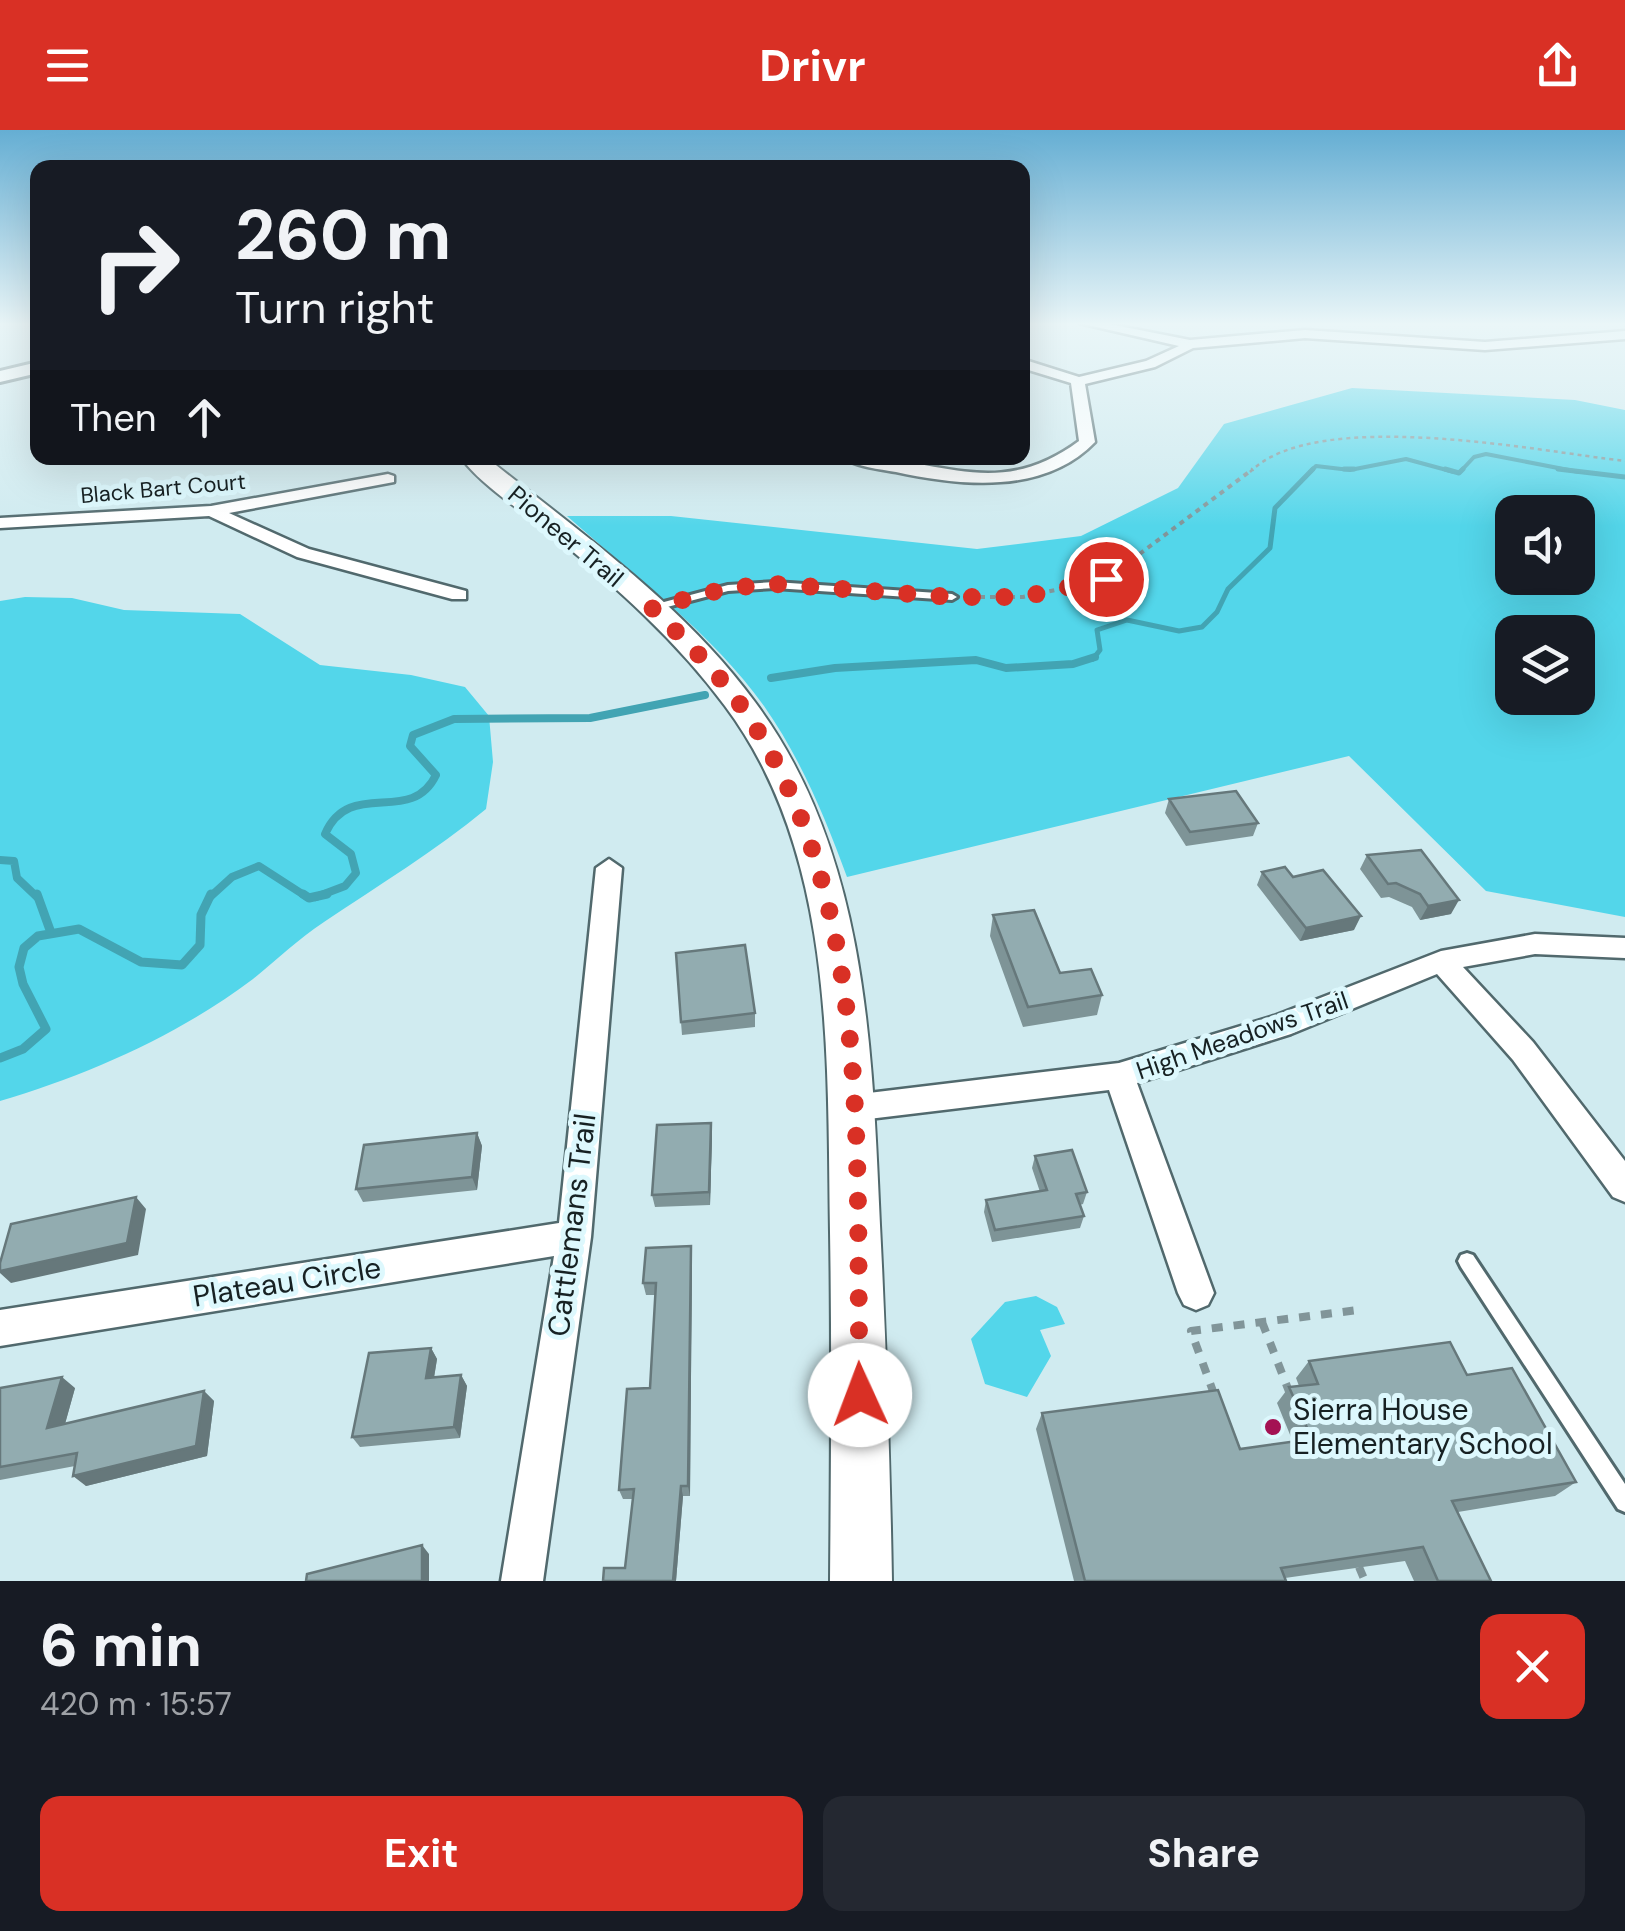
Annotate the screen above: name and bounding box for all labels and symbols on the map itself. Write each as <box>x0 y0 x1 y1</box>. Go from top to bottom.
street label: Black Bart Court <box>79 467 247 510</box>
street label: Pioneer Trail <box>501 478 630 594</box>
pin <box>1064 537 1149 622</box>
street label: High Meadows Trail <box>1132 984 1353 1087</box>
street label: Cattlemans Trail <box>538 1111 605 1339</box>
street label: Plateau Circle <box>190 1247 384 1316</box>
position arrow <box>808 1343 912 1447</box>
place label: Sierra House Elementary School <box>1293 1390 1553 1463</box>
marker: Sierra House Elementary School <box>1262 1416 1284 1438</box>

